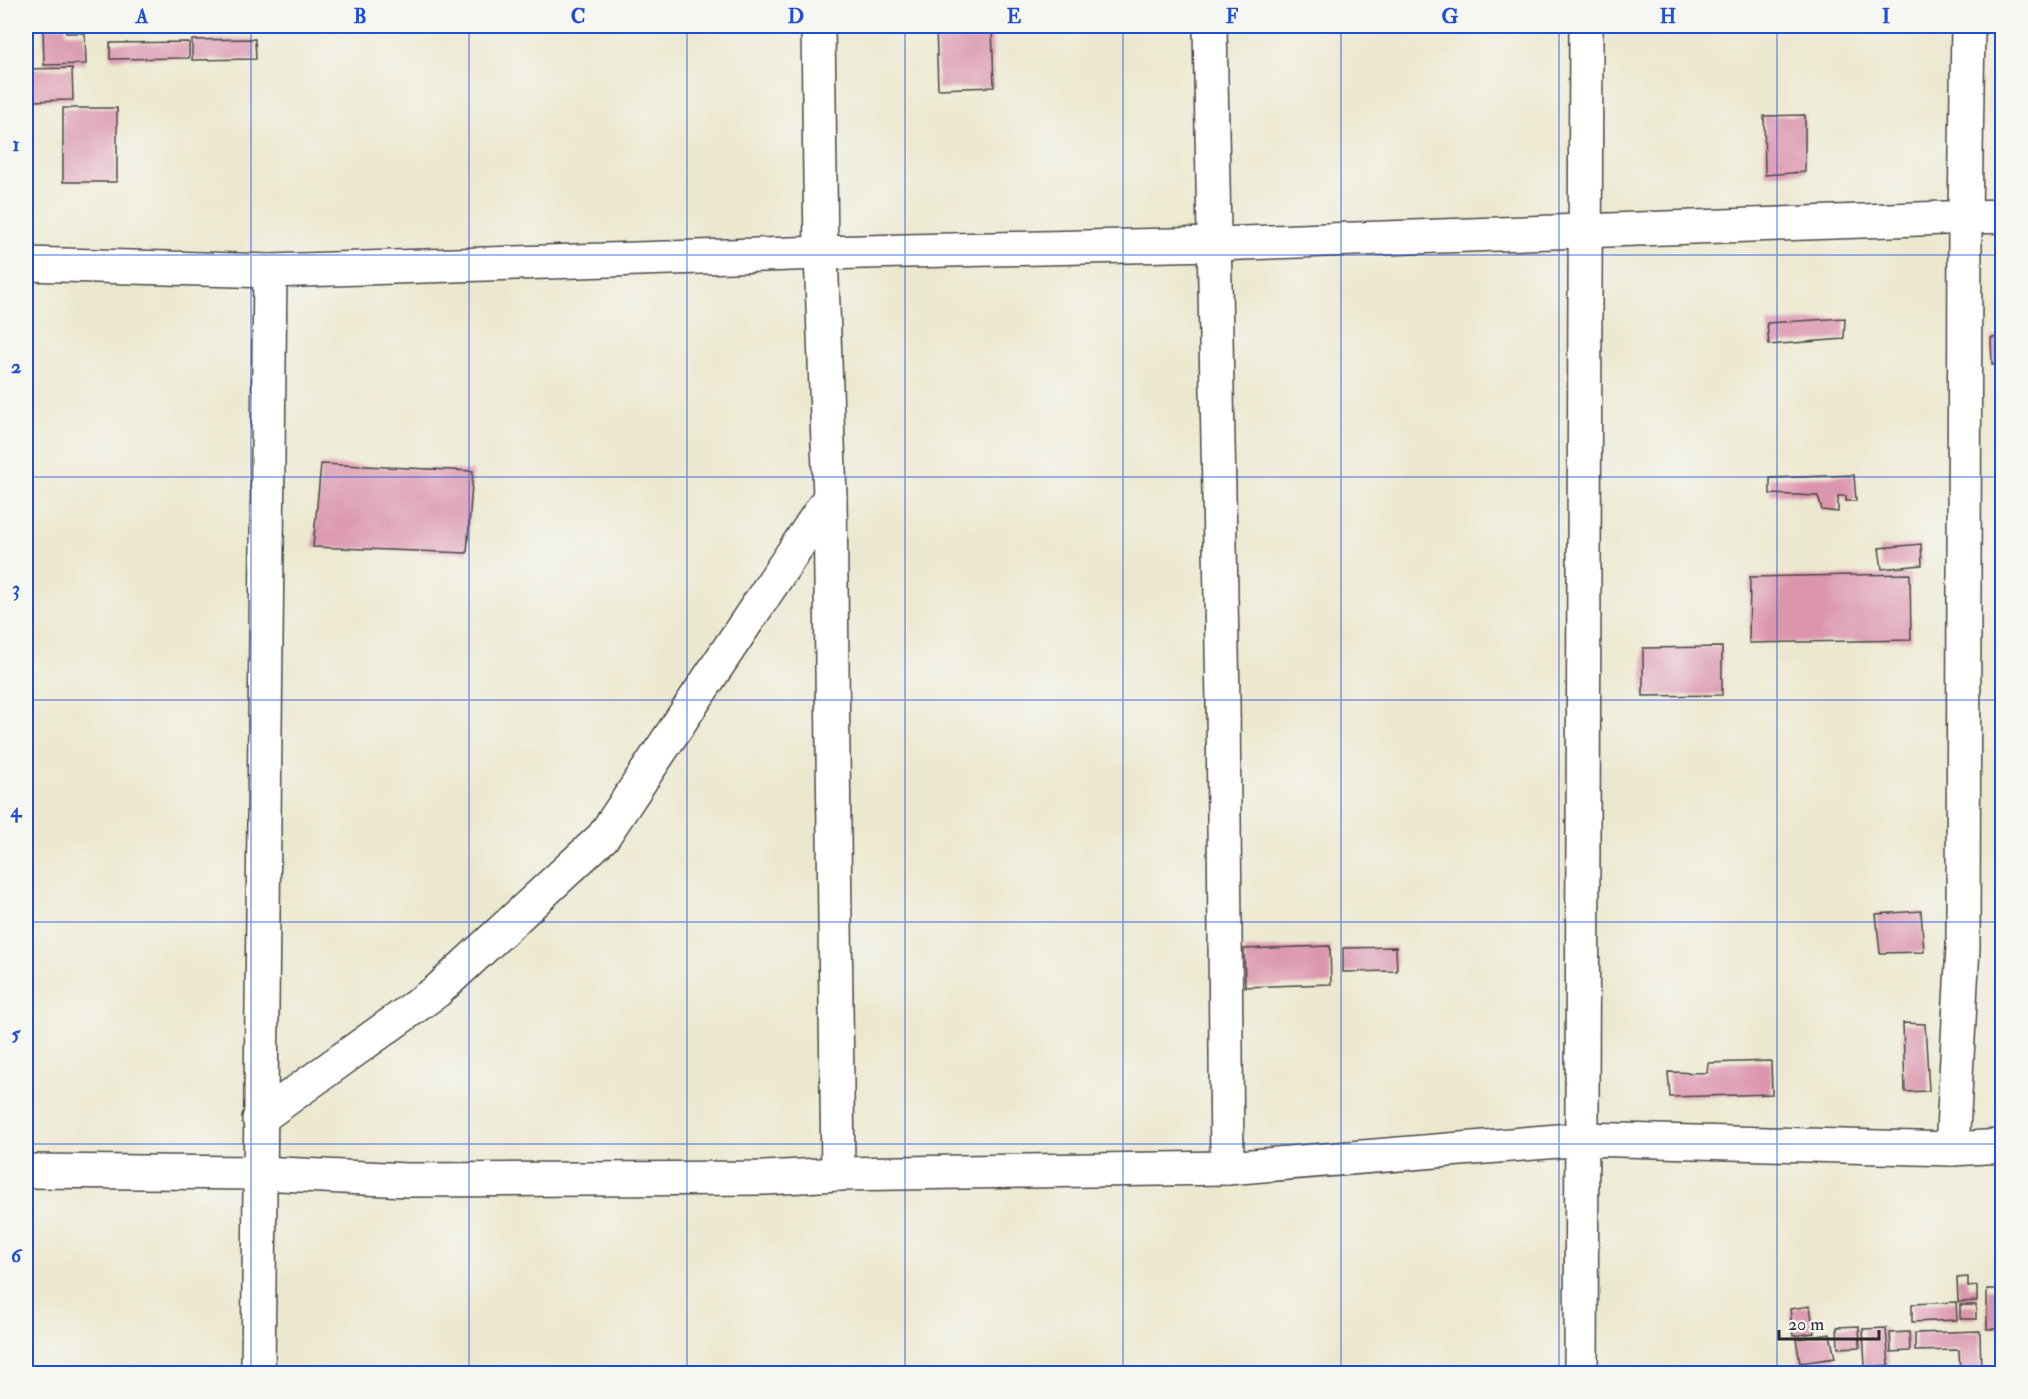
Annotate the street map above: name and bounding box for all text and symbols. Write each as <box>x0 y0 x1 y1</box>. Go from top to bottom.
text: A <box>135 4 149 29</box>
text: B <box>353 4 367 29</box>
text: C <box>571 4 585 29</box>
text: D <box>788 4 804 29</box>
text: E <box>1007 4 1022 29</box>
text: F <box>1226 4 1239 29</box>
text: G <box>1442 4 1459 29</box>
text: H <box>1660 4 1676 29</box>
text: I <box>1882 4 1890 29</box>
text: 1 <box>12 132 20 157</box>
text: 2 <box>11 354 21 379</box>
text: 3 <box>12 576 20 601</box>
text: 4 <box>10 798 23 823</box>
text: 5 <box>12 1021 22 1046</box>
text: 6 <box>11 1243 23 1268</box>
scale bar <box>1779 1303 1880 1341</box>
text: 20 m <box>1788 1313 1824 1336</box>

